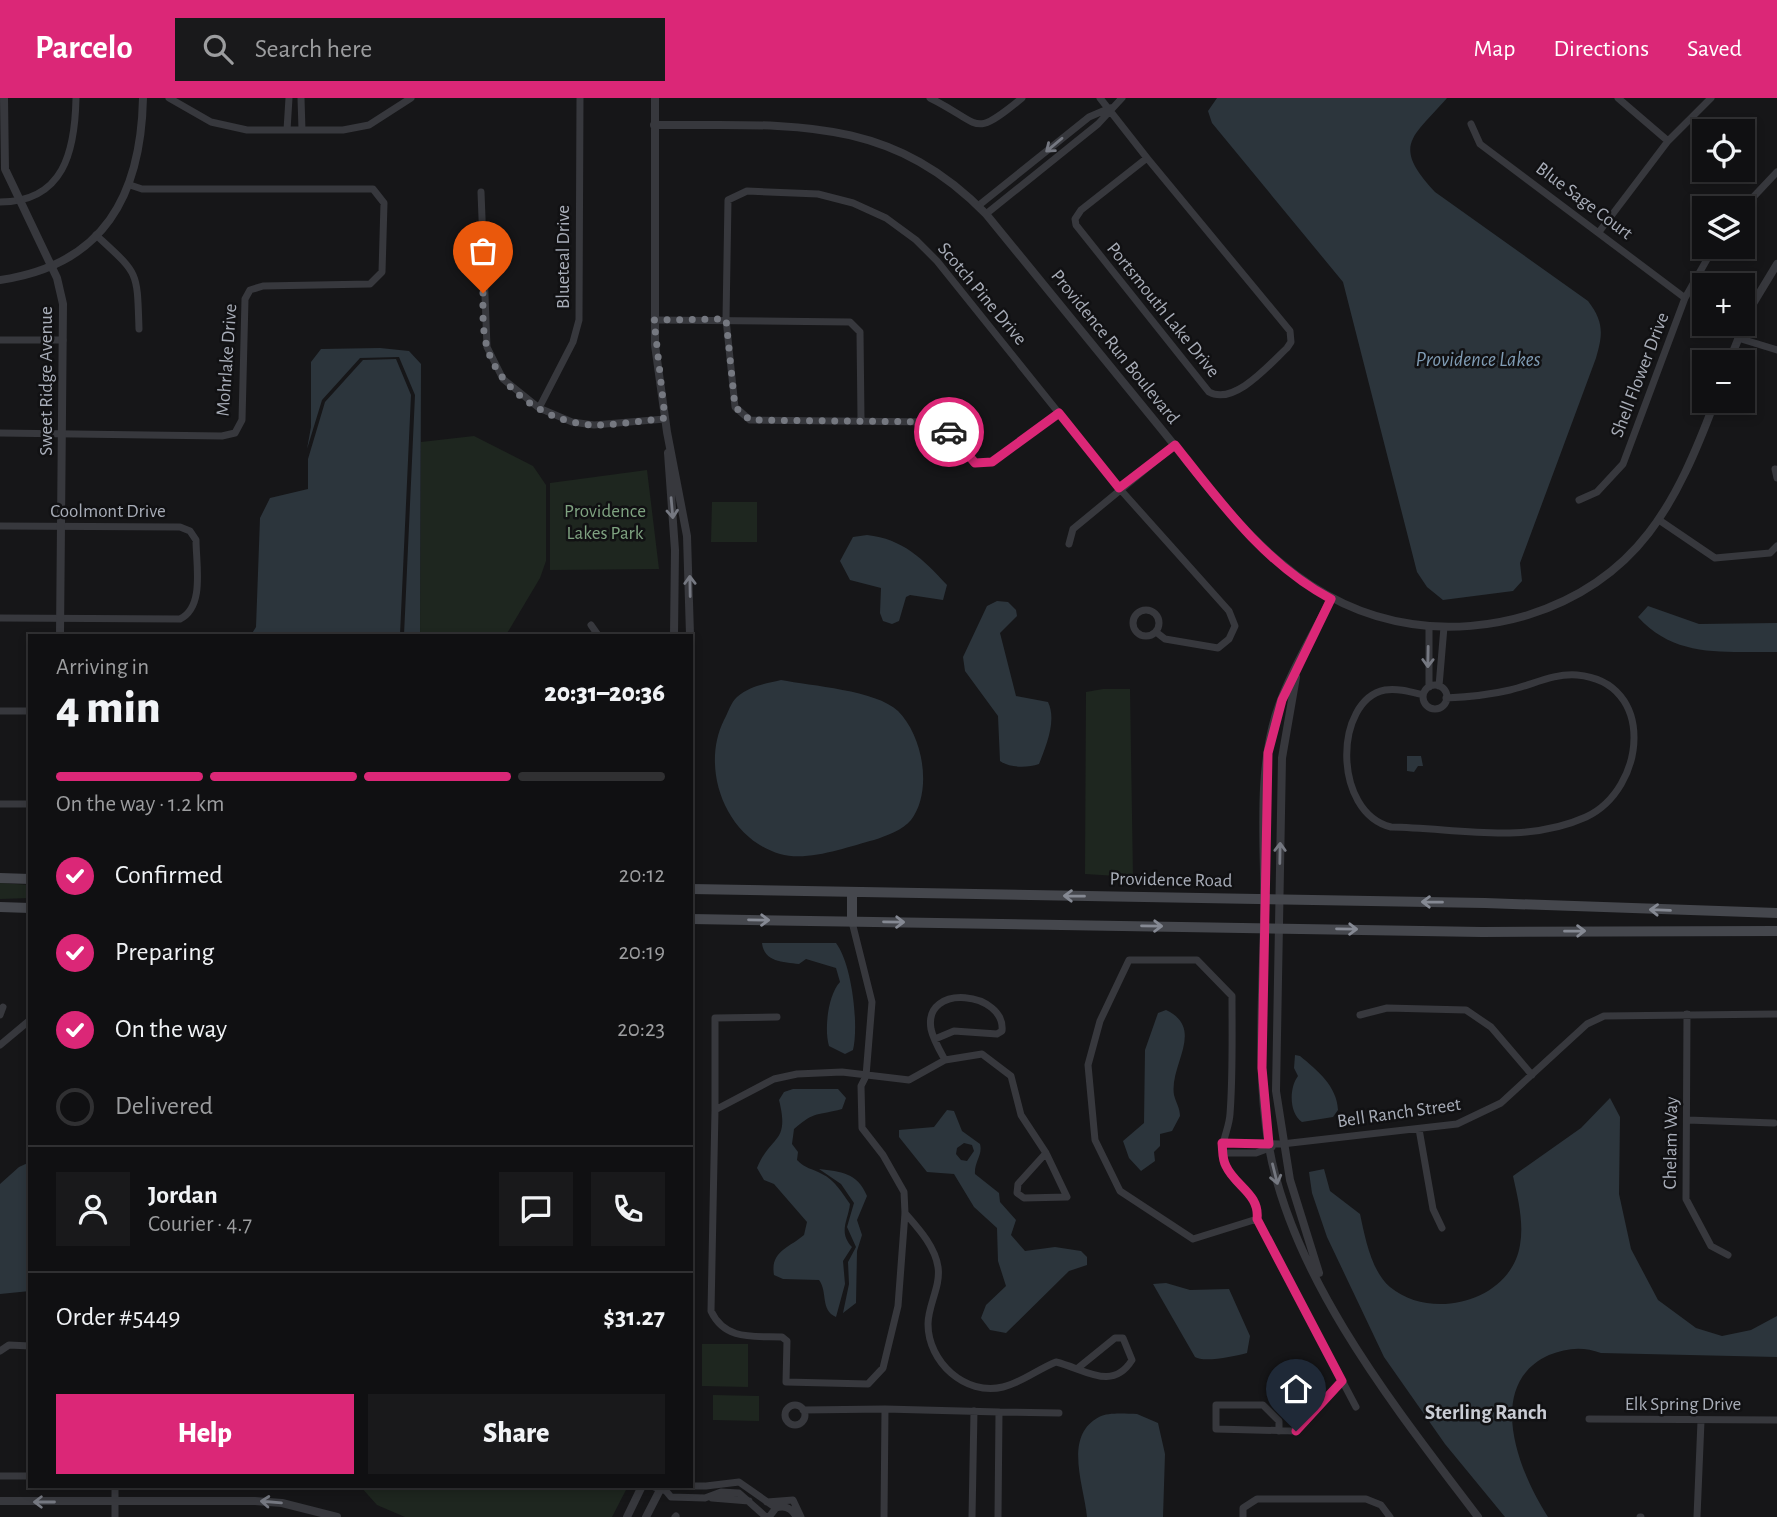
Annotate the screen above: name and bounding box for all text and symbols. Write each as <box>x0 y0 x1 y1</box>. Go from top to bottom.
search box <box>175 18 665 81</box>
icon: search <box>199 30 237 68</box>
text: Parcelo <box>35 32 133 65</box>
text: Search here <box>255 36 372 62</box>
text: Map <box>1473 37 1515 61</box>
text: Directions <box>1553 37 1649 61</box>
text: Saved <box>1687 37 1742 61</box>
map controls <box>1692 119 1755 413</box>
button: locate <box>1692 119 1755 182</box>
one-way arrow <box>1046 137 1064 153</box>
street label: Blue Sage Court <box>1532 159 1636 243</box>
button: layers <box>1692 196 1755 259</box>
street label: Blueteal Drive <box>554 205 573 309</box>
pin <box>453 221 513 293</box>
icon: bag <box>464 232 502 270</box>
street label: Scotch Pine Drive <box>934 239 1030 349</box>
street label: Portsmouth Lake Drive <box>1103 239 1223 381</box>
street label: Providence Run Boulevard <box>1047 266 1183 428</box>
button: + <box>1692 273 1755 336</box>
street label: Mohrlake Drive <box>214 303 240 417</box>
street label: Sweet Ridge Avenue <box>37 306 56 456</box>
street label: Shell Flower Drive <box>1607 310 1673 440</box>
water label: Providence Lakes <box>1416 349 1541 370</box>
button: − <box>1692 350 1755 413</box>
courier <box>914 397 984 467</box>
icon: car <box>930 413 968 451</box>
one-way arrow <box>666 496 679 519</box>
street label: Coolmont Drive <box>50 502 166 521</box>
park label: Providence Lakes Park <box>564 502 646 543</box>
one-way arrow <box>683 575 696 598</box>
one-way arrow <box>1422 645 1435 668</box>
text: Arriving in <box>56 656 149 679</box>
text: 20:31–20:36 <box>544 680 665 706</box>
text: 4 min <box>56 685 161 731</box>
text: On the way · 1.2 km <box>56 793 224 816</box>
one-way arrow <box>1273 842 1287 865</box>
icon: check <box>56 857 94 895</box>
text: Confirmed <box>115 862 223 888</box>
text: 20:12 <box>619 864 665 887</box>
street label: Providence Road <box>1109 869 1233 891</box>
one-way arrow <box>1063 889 1086 902</box>
one-way arrow <box>1421 895 1444 909</box>
one-way arrow <box>1649 903 1672 916</box>
one-way arrow <box>748 913 771 927</box>
one-way arrow <box>883 916 906 929</box>
one-way arrow <box>1140 919 1163 933</box>
one-way arrow <box>1336 923 1359 936</box>
one-way arrow <box>1563 924 1586 938</box>
icon: check <box>56 934 94 972</box>
text: Preparing <box>115 939 214 965</box>
text: 20:19 <box>618 941 665 964</box>
icon: check <box>56 1011 94 1049</box>
text: On the way <box>115 1016 227 1042</box>
text: 20:23 <box>617 1018 665 1041</box>
text: Delivered <box>115 1093 213 1119</box>
street label: Bell Ranch Street <box>1336 1095 1462 1131</box>
street label: Chelam Way <box>1661 1096 1681 1190</box>
one-way arrow <box>1269 1162 1282 1185</box>
button: person <box>56 1172 130 1246</box>
button: chat <box>499 1172 573 1246</box>
button: phone <box>591 1172 665 1246</box>
text: Jordan <box>148 1182 218 1208</box>
text: Courier · 4.7 <box>148 1213 252 1236</box>
text: Order #5449 <box>56 1304 181 1330</box>
text: $31.27 <box>603 1304 665 1330</box>
pin <box>1266 1359 1326 1431</box>
icon: home <box>1277 1370 1315 1408</box>
button: Help <box>56 1394 354 1474</box>
button: Share <box>368 1394 665 1474</box>
street label: Elk Spring Drive <box>1625 1395 1741 1414</box>
district label: Sterling Ranch <box>1425 1402 1547 1423</box>
one-way arrow <box>32 1495 55 1509</box>
one-way arrow <box>260 1495 283 1508</box>

